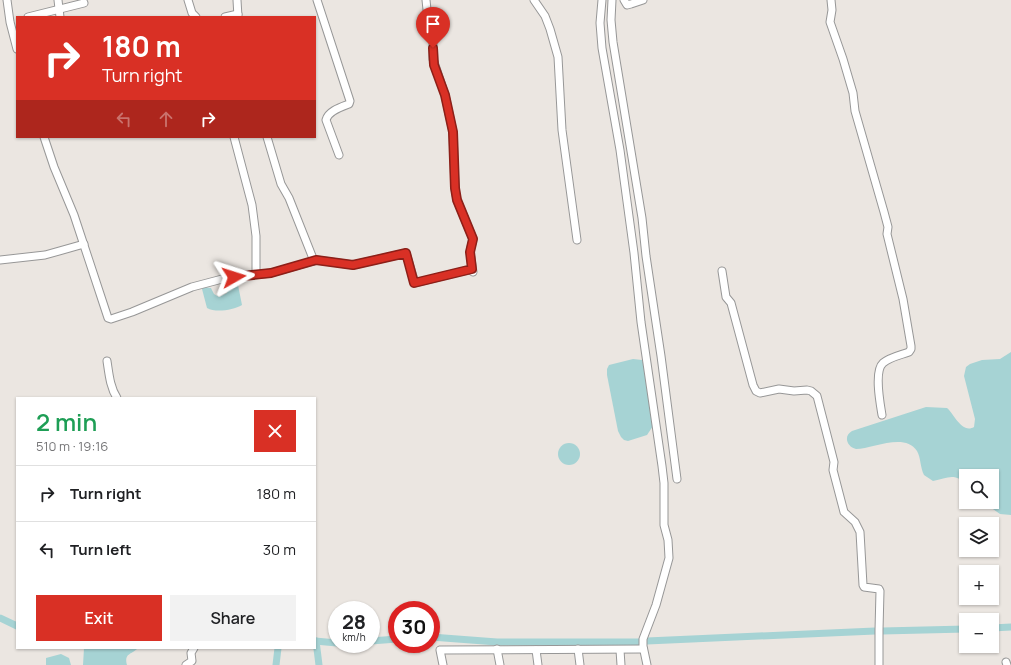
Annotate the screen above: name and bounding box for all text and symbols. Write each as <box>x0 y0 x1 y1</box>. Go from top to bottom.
pin <box>416 7.0 450 48</box>
icon: arrive <box>422 13 444 35</box>
text: 180 m <box>102 27 181 65</box>
icon: right <box>36 32 88 84</box>
text: Turn right <box>102 63 183 87</box>
icon: left <box>113 108 135 130</box>
icon: ahead <box>155 108 177 130</box>
icon: right <box>197 108 219 130</box>
position arrow <box>213 256 255 298</box>
text: 2 min <box>36 405 97 438</box>
button: close <box>254 410 296 452</box>
text: 510 m · 19:16 <box>36 437 108 455</box>
map controls <box>959 469 999 653</box>
button: search <box>959 469 999 509</box>
icon: right <box>36 483 58 505</box>
text: Turn right <box>70 483 141 504</box>
text: 180 m <box>257 483 296 504</box>
button: layers <box>959 517 999 557</box>
icon: left <box>36 539 58 561</box>
text: Turn left <box>70 539 132 560</box>
text: 30 m <box>263 539 296 560</box>
button: + <box>959 565 999 605</box>
button: Exit <box>36 595 162 641</box>
button: Share <box>170 595 296 641</box>
speed limit sign: 30 <box>388 601 440 653</box>
text: 28 <box>342 608 366 635</box>
button: − <box>959 613 999 653</box>
text: km/h <box>342 630 366 644</box>

